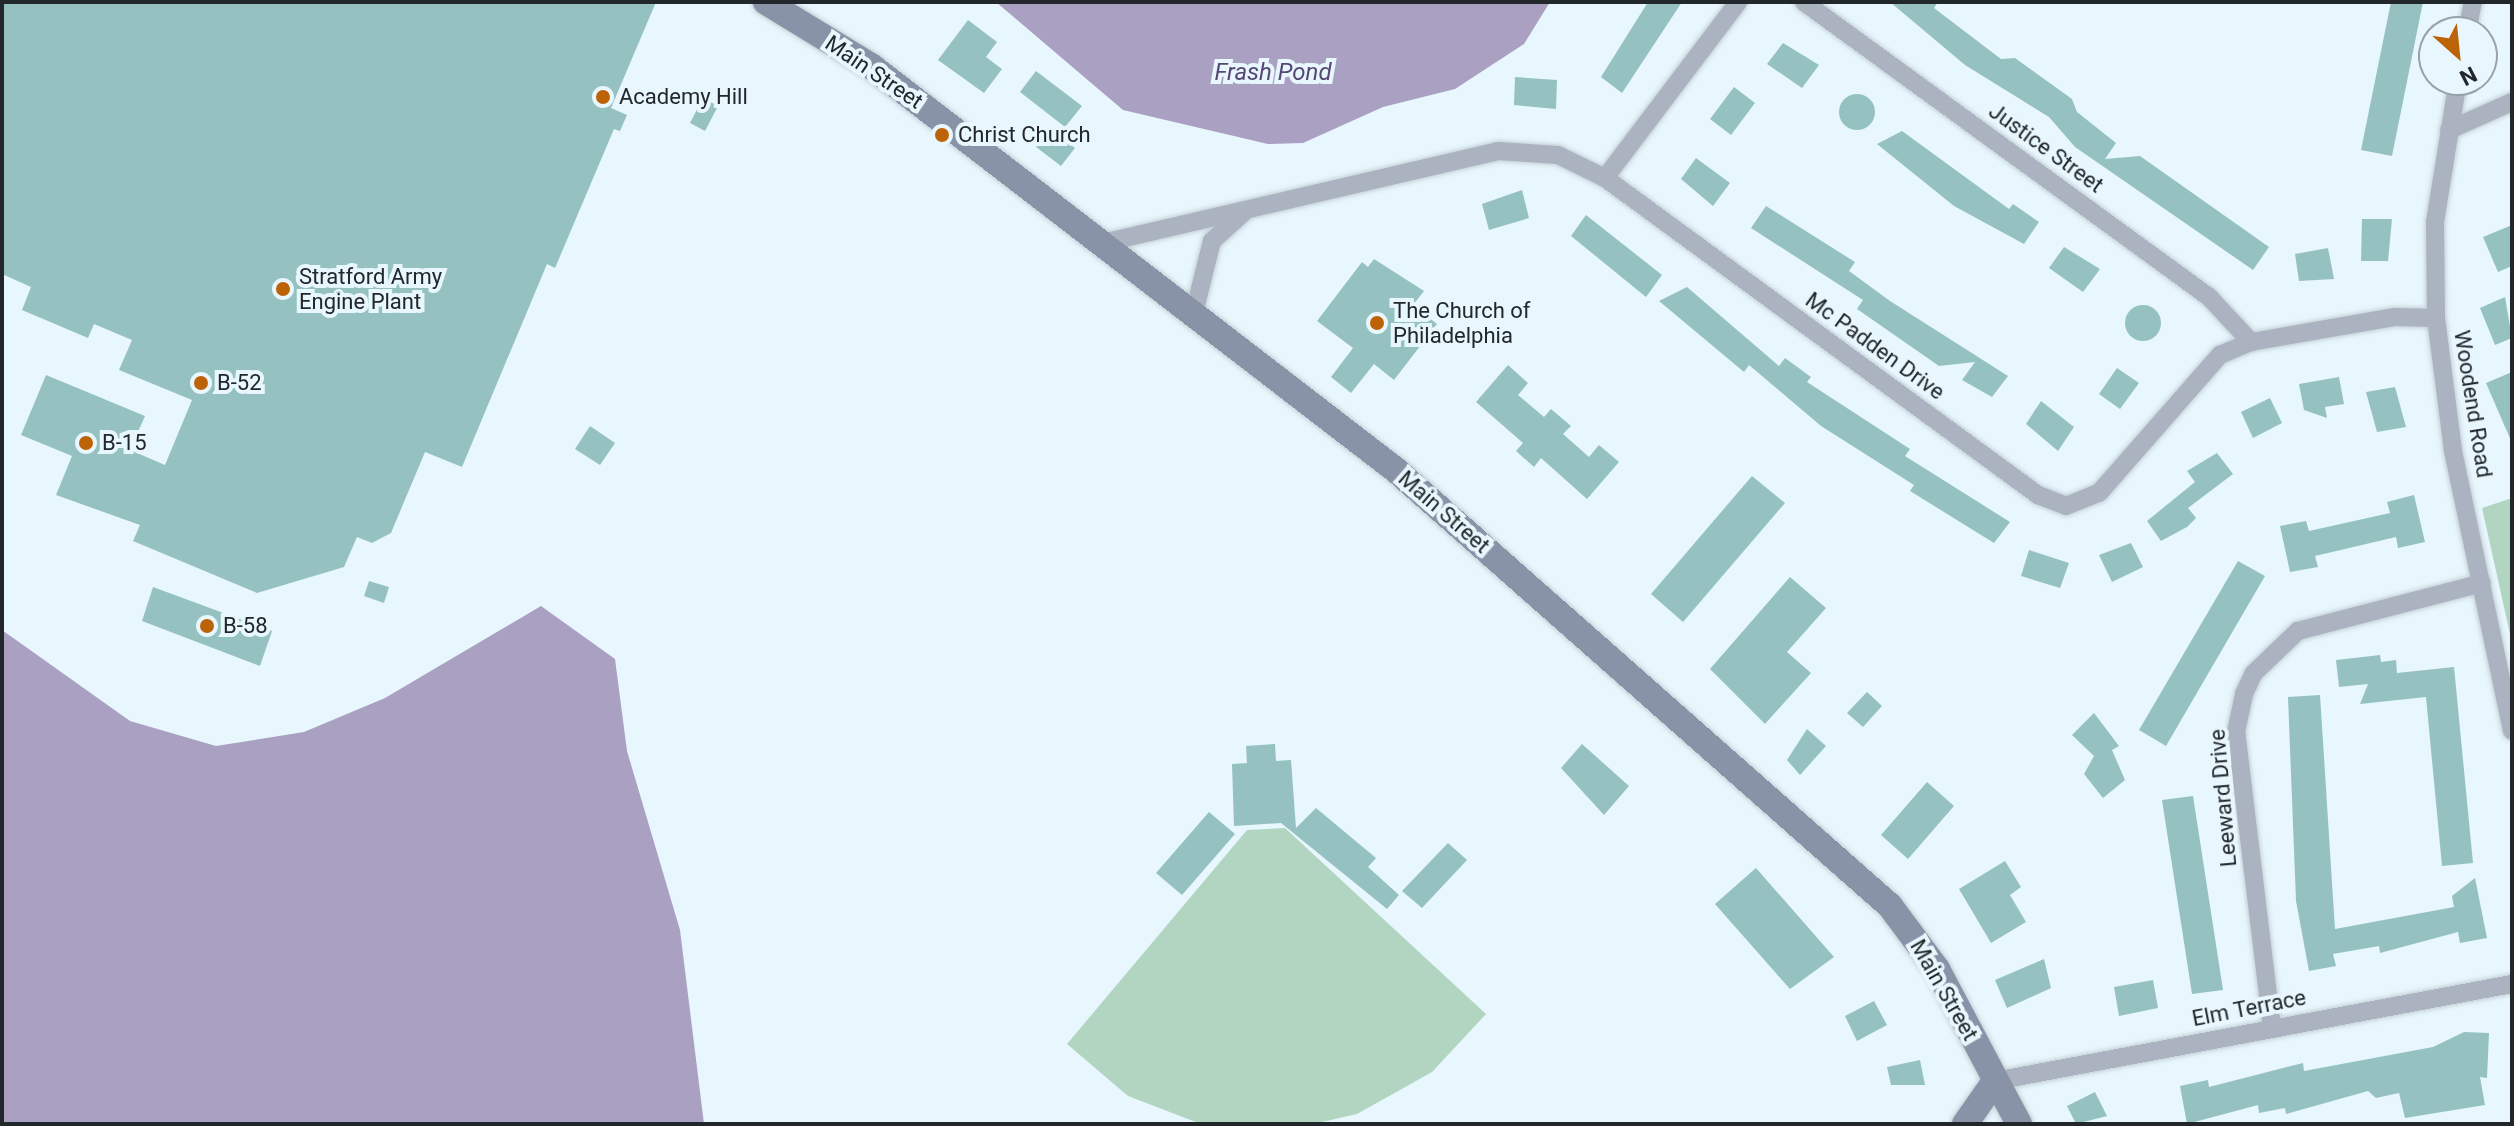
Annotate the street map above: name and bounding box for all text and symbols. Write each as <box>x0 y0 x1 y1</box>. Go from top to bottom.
north arrow <box>2418 16 2498 96</box>
street label: Main Street <box>820 30 928 114</box>
water label: Frash Pond <box>1214 59 1332 87</box>
text: N <box>2456 61 2481 91</box>
place label: Academy Hill <box>619 84 748 110</box>
marker: Academy Hill <box>594 88 612 106</box>
street label: Justice Street <box>1984 98 2108 198</box>
place label: Christ Church <box>958 122 1091 148</box>
marker: Christ Church <box>933 126 951 144</box>
place label: Stratford Army Engine Plant <box>299 263 442 314</box>
marker: Stratford Army Engine Plant <box>274 280 292 298</box>
street label: Mc Padden Drive <box>1800 287 1950 405</box>
place label: The Church of Philadelphia <box>1393 297 1530 348</box>
marker: The Church of Philadelphia <box>1368 314 1386 332</box>
street label: Woodend Road <box>2448 328 2498 480</box>
place label: B-52 <box>217 370 262 396</box>
marker: B-52 <box>192 374 210 392</box>
place label: B-15 <box>102 430 147 456</box>
marker: B-15 <box>77 434 95 452</box>
street label: Main Street <box>1393 465 1495 559</box>
place label: B-58 <box>223 613 268 639</box>
marker: B-58 <box>198 617 216 635</box>
street label: Leeward Drive <box>2204 728 2242 868</box>
street label: Main Street <box>1905 935 1983 1045</box>
street label: Elm Terrace <box>2190 984 2308 1032</box>

